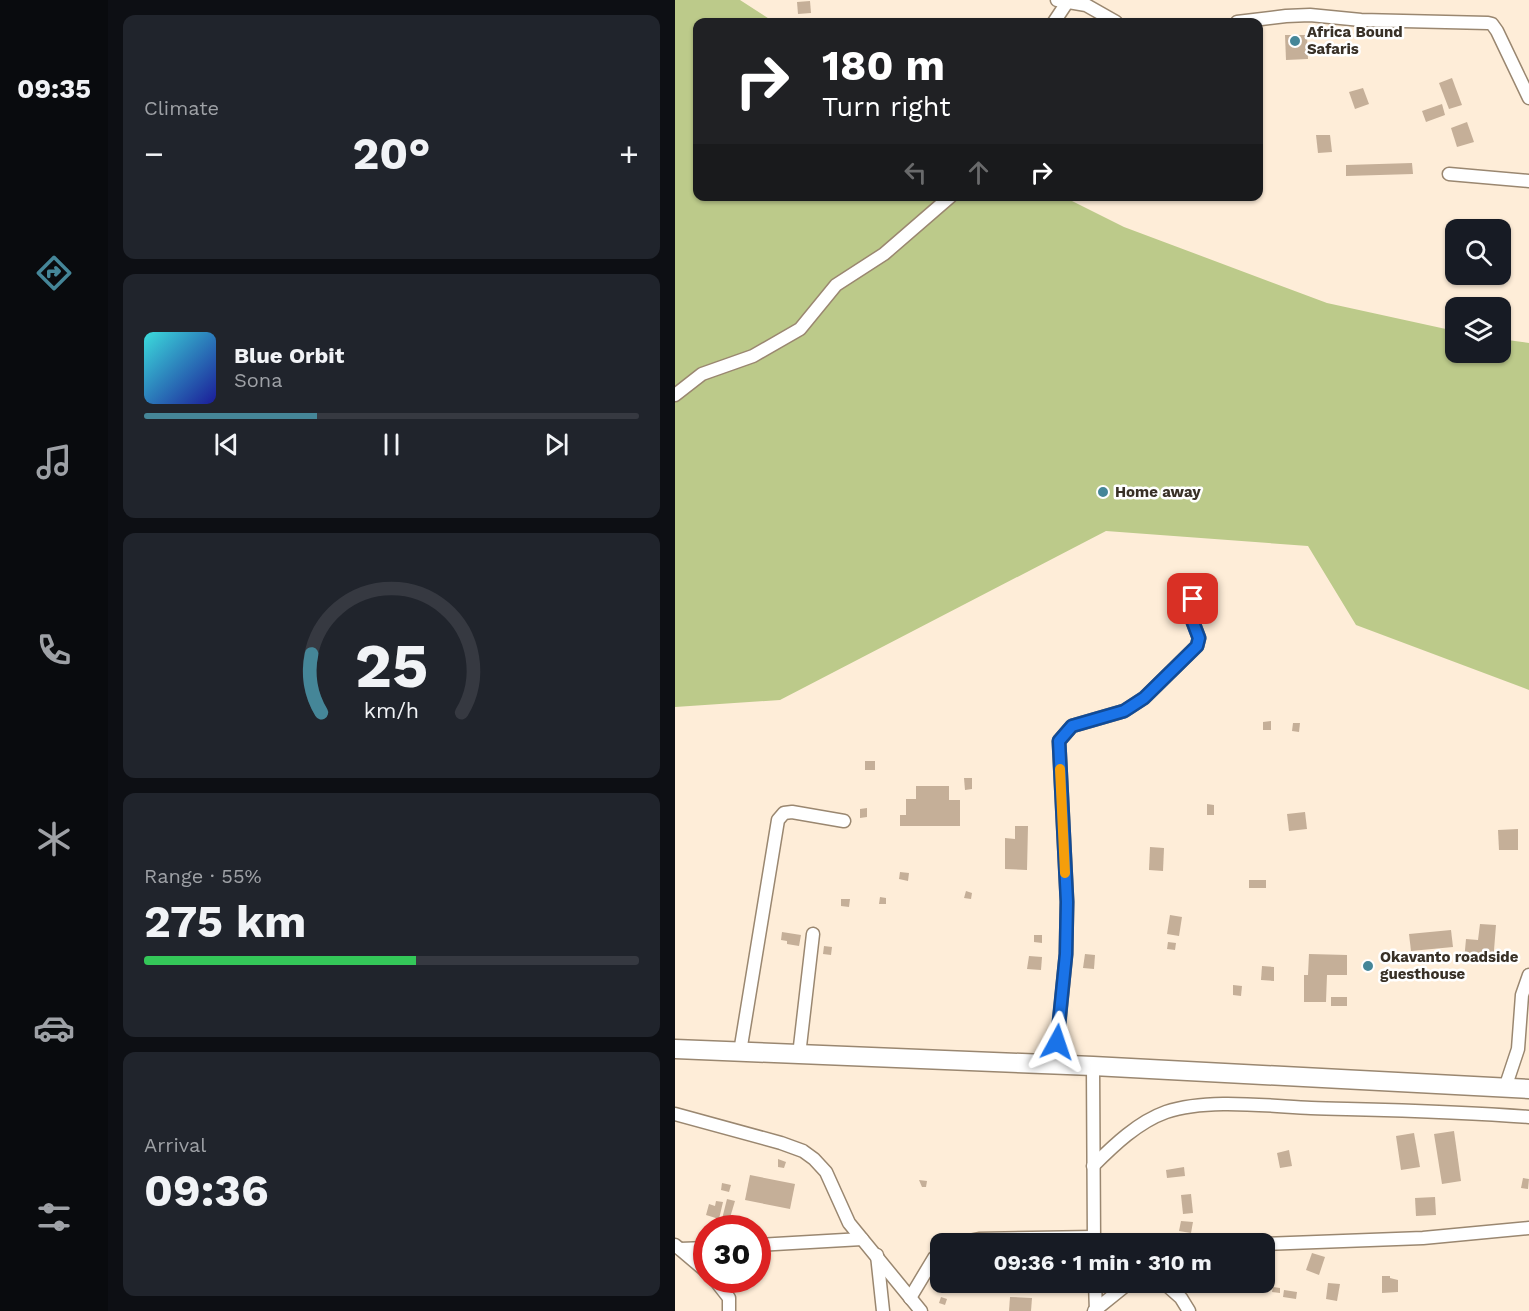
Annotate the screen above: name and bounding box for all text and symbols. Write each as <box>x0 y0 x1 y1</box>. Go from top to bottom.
place label: Africa Bound Safaris <box>1307 23 1403 58</box>
marker: Africa Bound Safaris <box>1288 34 1302 48</box>
text: 180 m <box>822 41 945 90</box>
icon: right <box>723 42 801 120</box>
text: 09:35 <box>17 73 91 105</box>
text: Turn right <box>822 91 951 123</box>
text: Climate <box>144 96 219 120</box>
text: 20° <box>352 127 431 180</box>
text: − <box>144 134 164 173</box>
text: + <box>619 134 639 173</box>
icon: left <box>899 156 932 189</box>
icon: ahead <box>962 156 995 189</box>
icon: right <box>1025 156 1058 189</box>
map controls <box>1445 219 1511 363</box>
button: search <box>1445 219 1511 285</box>
icon: directions <box>33 252 75 294</box>
button: layers <box>1445 297 1511 363</box>
text: Blue Orbit <box>234 343 344 368</box>
text: Sona <box>234 368 283 392</box>
icon: previous <box>210 428 243 461</box>
icon: pause <box>375 428 408 461</box>
icon: next <box>540 428 573 461</box>
icon: music <box>33 441 75 483</box>
place label: Home away <box>1115 483 1201 501</box>
marker: Home away <box>1096 485 1110 499</box>
pin <box>1167 573 1218 624</box>
icon: arrive <box>1176 582 1209 615</box>
icon: phone <box>33 629 75 671</box>
text: 25 <box>355 629 428 702</box>
text: km/h <box>364 698 419 723</box>
icon: climate <box>33 818 75 860</box>
text: Range · 55% <box>144 864 262 888</box>
text: 275 km <box>144 895 306 948</box>
place label: Okavanto roadside guesthouse <box>1380 948 1519 983</box>
marker: Okavanto roadside guesthouse <box>1361 959 1375 973</box>
icon: car <box>33 1007 75 1049</box>
position arrow <box>1025 1010 1089 1074</box>
text: Arrival <box>144 1133 206 1157</box>
text: 09:36 <box>144 1164 269 1217</box>
icon: filters <box>33 1196 75 1238</box>
speed limit sign: 30 <box>693 1215 771 1293</box>
text: 09:36 · 1 min · 310 m <box>993 1250 1212 1275</box>

